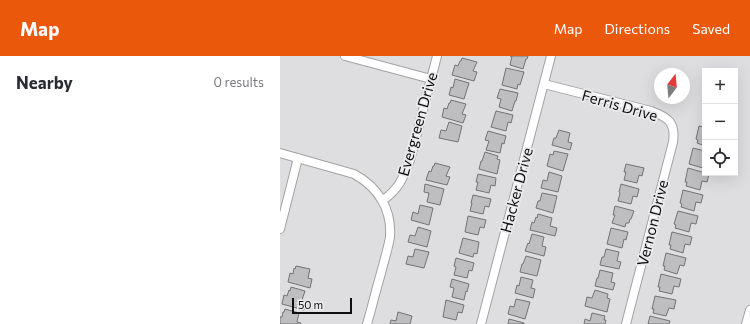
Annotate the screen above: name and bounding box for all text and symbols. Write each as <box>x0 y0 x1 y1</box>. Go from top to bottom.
text: Map <box>20 17 59 40</box>
text: Map <box>554 20 583 37</box>
text: Directions <box>605 20 670 37</box>
text: Saved <box>692 20 730 37</box>
north arrow <box>654 68 690 104</box>
map controls <box>702 68 738 176</box>
button: + <box>702 68 738 104</box>
street label: Evergreen Drive <box>394 70 440 178</box>
text: Nearby <box>16 72 73 93</box>
text: 0 results <box>213 74 264 90</box>
street label: Ferris Drive <box>580 86 660 124</box>
button: − <box>702 104 738 140</box>
button: locate <box>702 140 738 176</box>
street label: Hacker Drive <box>496 145 536 234</box>
street label: Vernon Drive <box>633 178 671 268</box>
scale bar <box>292 296 352 315</box>
text: 50 m <box>298 298 323 311</box>

